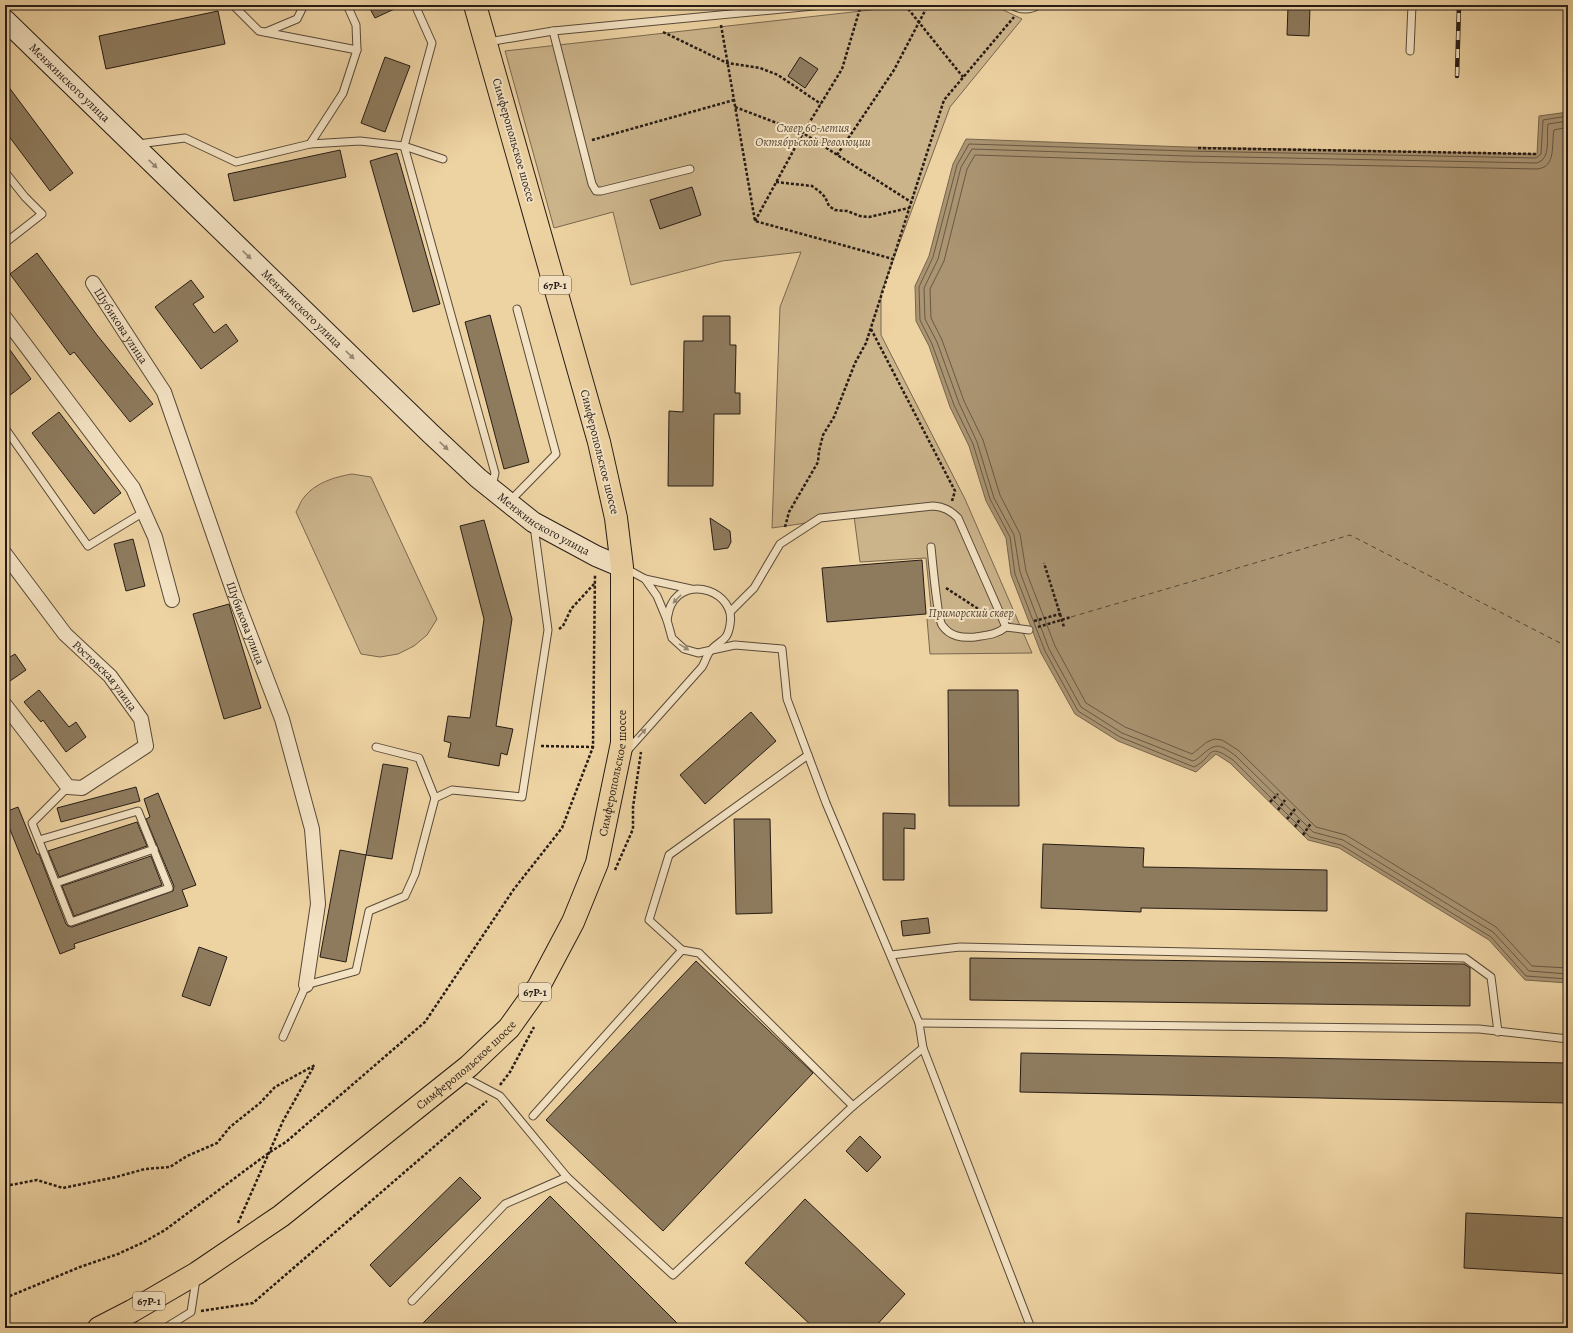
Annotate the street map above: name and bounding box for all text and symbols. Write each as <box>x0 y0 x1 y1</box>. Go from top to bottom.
street label: Менжинского улица <box>26 40 114 126</box>
street label: Симферопольское шоссе <box>489 76 539 204</box>
park label: Сквер 60-летия Октябрьской Революции <box>755 120 871 150</box>
one-way arrow <box>148 159 158 169</box>
one-way arrow <box>242 250 252 260</box>
street label: Менжинского улица <box>258 266 346 352</box>
road number: 67Р-1 <box>539 276 571 294</box>
street label: Шубикова улица <box>90 285 152 367</box>
one-way arrow <box>345 350 355 360</box>
street label: Симферопольское шоссе <box>577 388 623 516</box>
one-way arrow <box>438 441 449 450</box>
street label: Менжинского улица <box>494 489 593 559</box>
street label: Шубикова улица <box>223 579 269 667</box>
one-way arrow <box>672 594 682 604</box>
park label: Приморский сквер <box>928 605 1014 621</box>
street label: Ростовская улица <box>69 637 141 715</box>
one-way arrow <box>678 644 689 651</box>
street label: Симферопольское шоссе <box>595 710 630 838</box>
one-way arrow <box>637 728 646 739</box>
road number: 67Р-1 <box>519 983 551 1001</box>
street label: Симферопольское шоссе <box>413 1017 520 1113</box>
road number: 67Р-1 <box>133 1292 165 1310</box>

